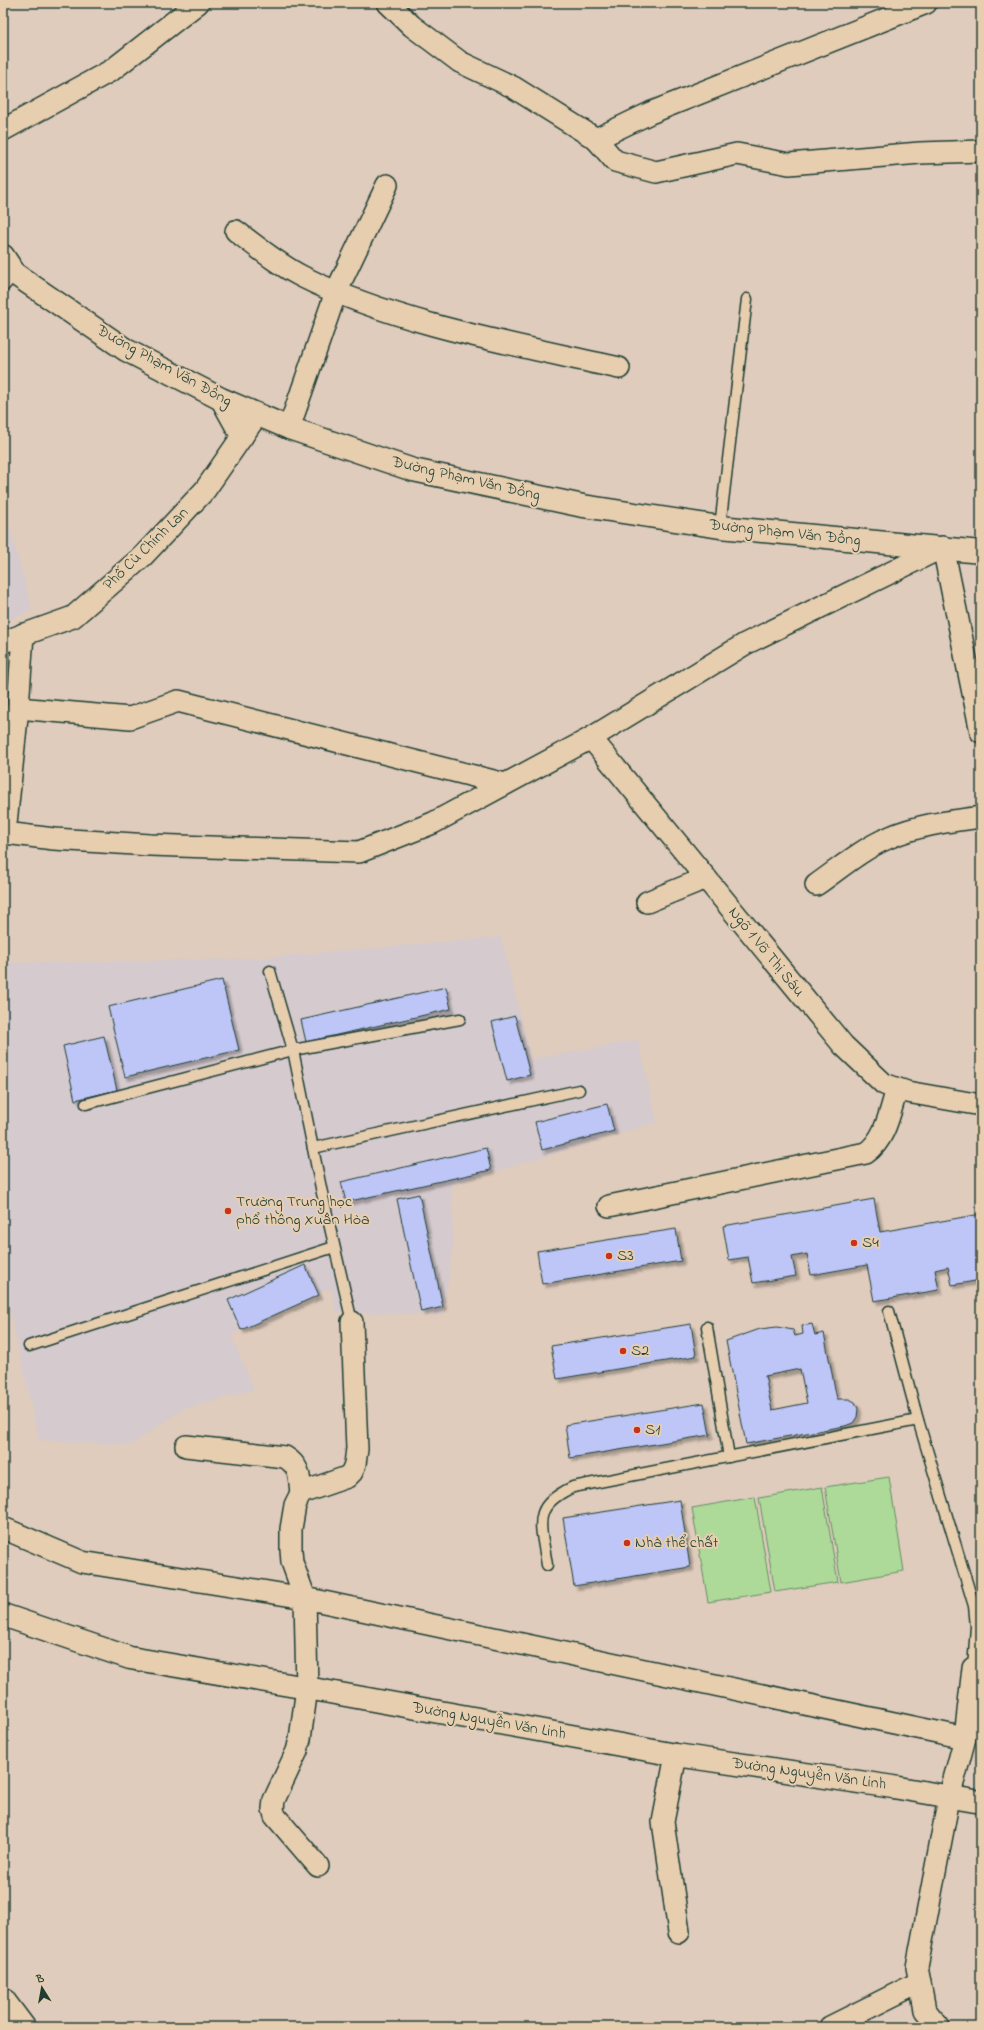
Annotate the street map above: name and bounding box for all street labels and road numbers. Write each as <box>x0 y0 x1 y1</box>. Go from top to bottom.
street label: Đường Phạm Văn Đồng <box>91 318 236 413</box>
street label: Đường Phạm Văn Đồng <box>388 450 543 508</box>
street label: Phố Cù Chính Lan <box>98 502 194 596</box>
street label: Đường Phạm Văn Đồng <box>707 513 862 553</box>
street label: Ngõ 1 Võ Thị Sáu <box>722 902 810 1002</box>
street label: Đường Nguyễn Văn Linh <box>409 1695 568 1746</box>
street label: Đường Nguyễn Văn Linh <box>729 1751 888 1797</box>

